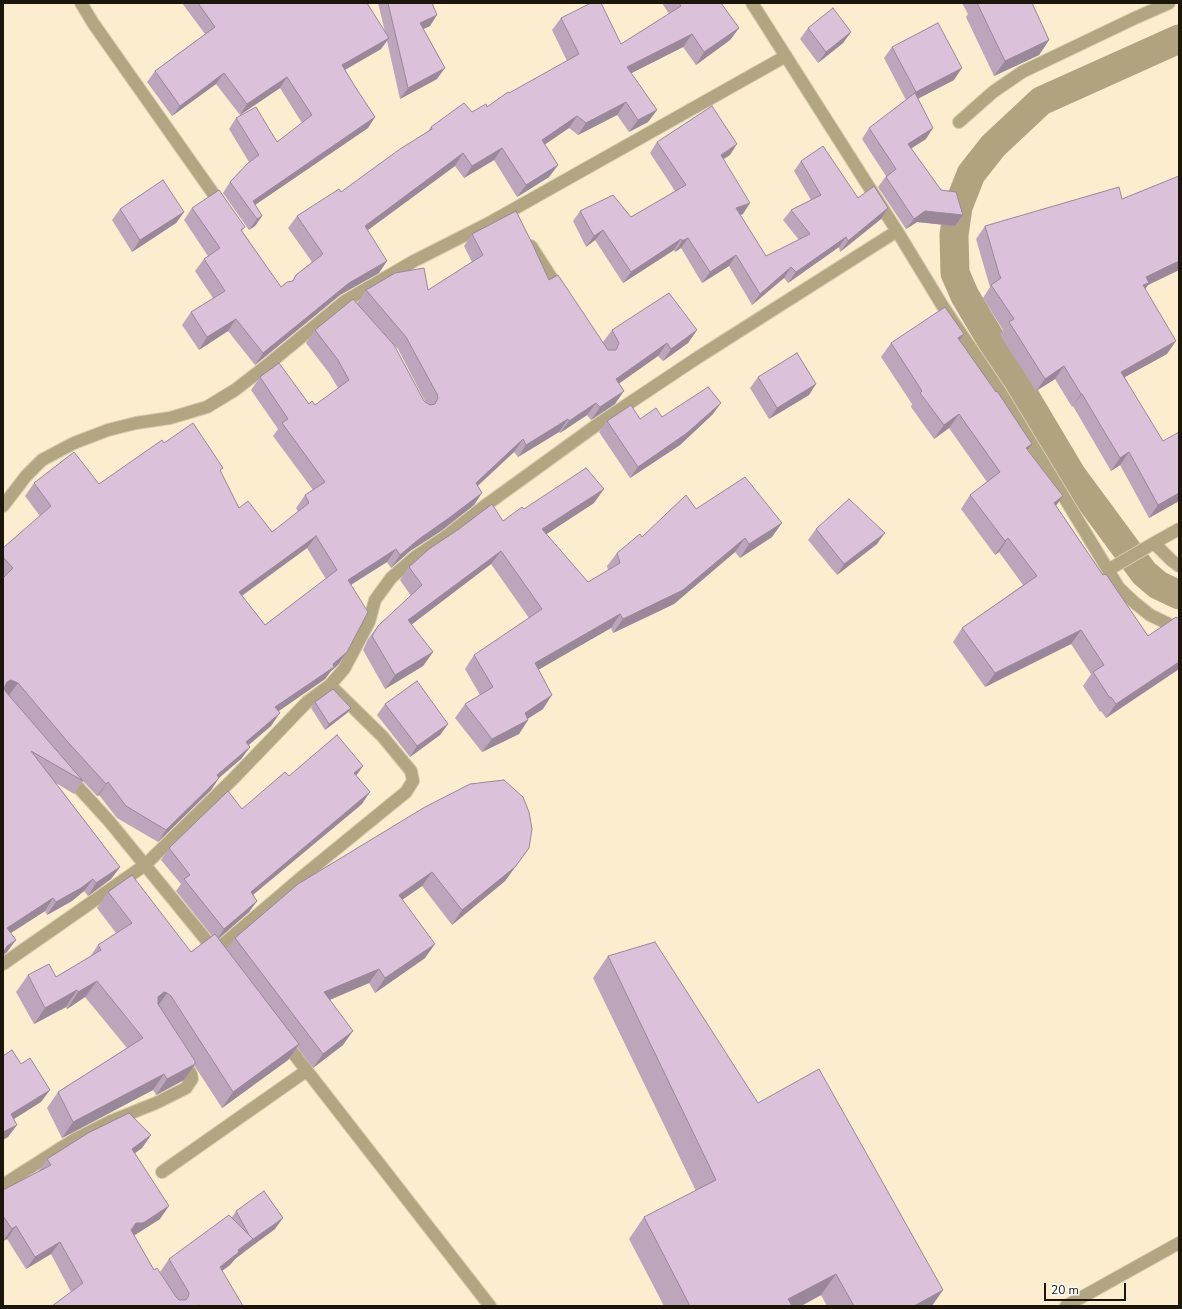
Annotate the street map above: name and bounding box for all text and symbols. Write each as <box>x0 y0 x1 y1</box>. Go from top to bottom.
scale bar <box>1046 1275 1128 1301</box>
text: 20 m <box>1051 1282 1079 1298</box>

